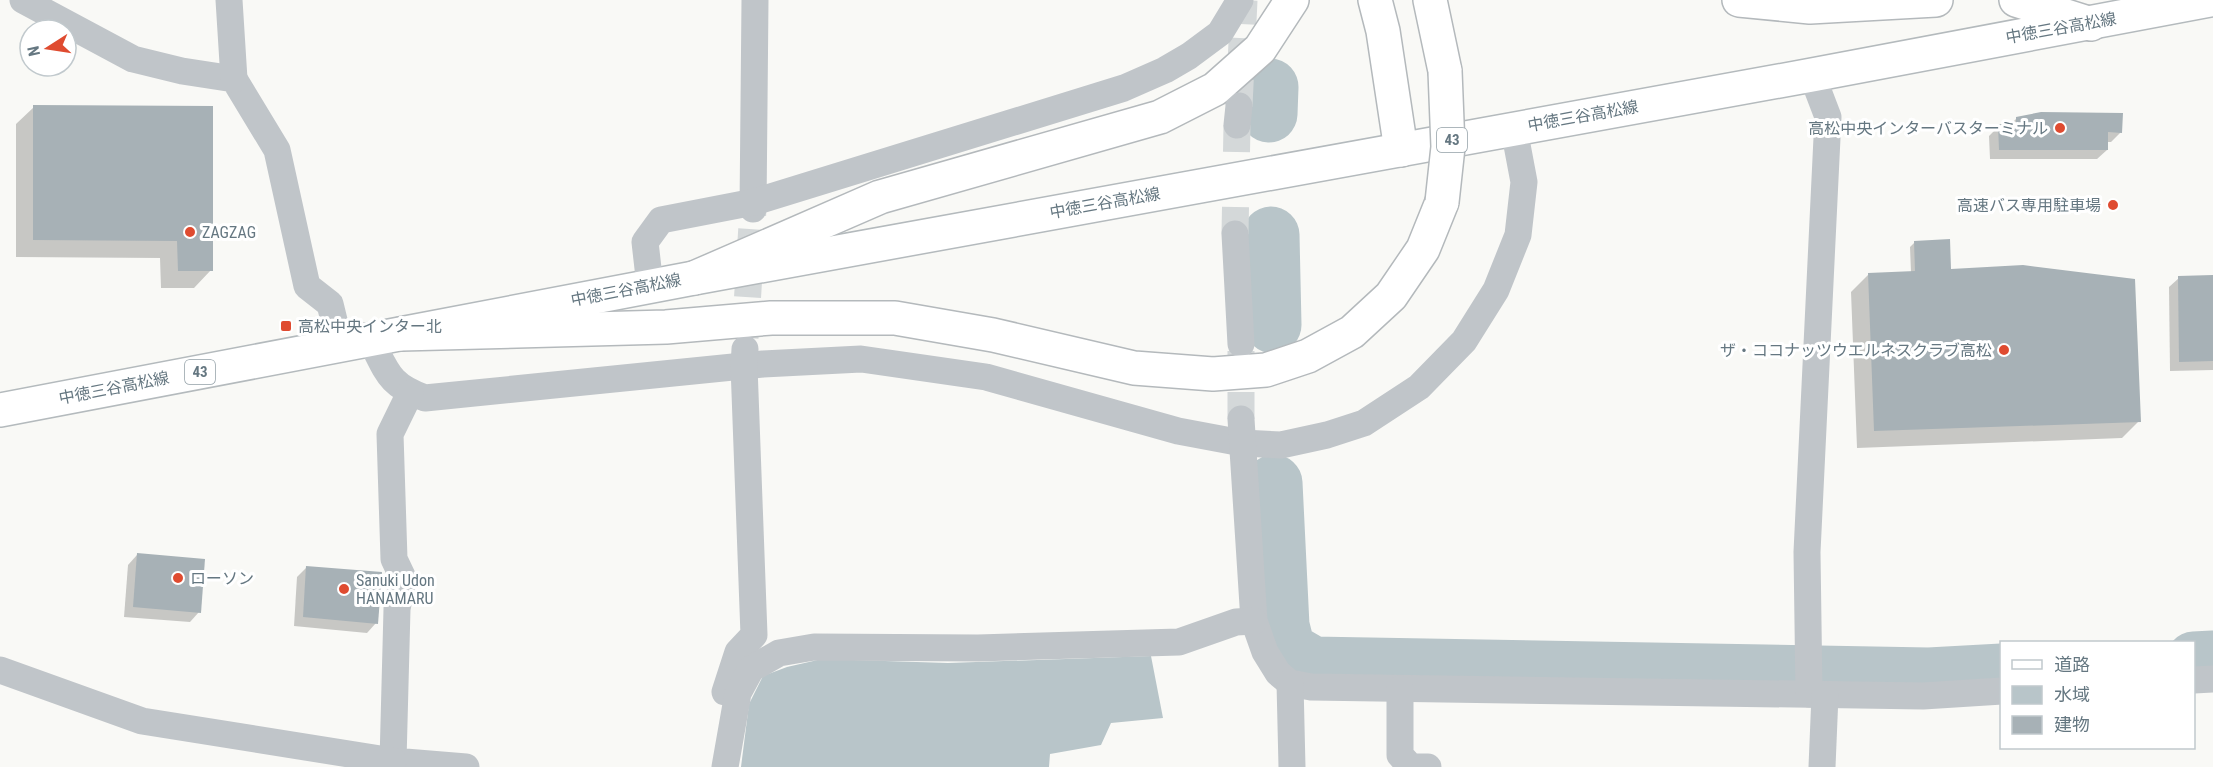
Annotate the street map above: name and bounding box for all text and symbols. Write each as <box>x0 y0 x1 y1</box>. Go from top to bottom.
street label: 中徳三谷高松線 <box>2004 9 2118 47</box>
north arrow <box>18 18 78 78</box>
text: N <box>24 44 44 58</box>
street label: 中徳三谷高松線 <box>1526 97 1640 135</box>
place label: 高松中央インターバスターミナル <box>1808 119 2048 138</box>
marker: 高松中央インターバスターミナル <box>2053 121 2067 135</box>
road number: 43 <box>1437 128 1467 152</box>
street label: 中徳三谷高松線 <box>1048 184 1162 222</box>
place label: 高速バス専用駐車場 <box>1957 196 2101 215</box>
marker: 高速バス専用駐車場 <box>2106 198 2120 212</box>
place label: ZAGZAG <box>202 223 256 242</box>
marker: ZAGZAG <box>183 225 197 239</box>
street label: 中徳三谷高松線 <box>569 270 683 310</box>
place label: 高松中央インター北 <box>298 317 442 336</box>
marker: 高松中央インター北 <box>279 319 293 333</box>
place label: ザ・ココナッツウエルネスクラブ高松 <box>1720 341 1992 360</box>
marker: ザ・ココナッツウエルネスクラブ高松 <box>1997 343 2011 357</box>
road number: 43 <box>185 360 215 384</box>
street label: 中徳三谷高松線 <box>57 368 171 408</box>
place label: ローソン <box>190 569 254 588</box>
marker: ローソン <box>171 571 185 585</box>
place label: Sanuki Udon HANAMARU <box>356 571 435 608</box>
marker: Sanuki Udon HANAMARU <box>337 582 351 596</box>
legend <box>2000 641 2195 749</box>
text: 道路 <box>2054 654 2090 675</box>
text: 水域 <box>2054 684 2090 705</box>
text: 建物 <box>2054 714 2090 735</box>

